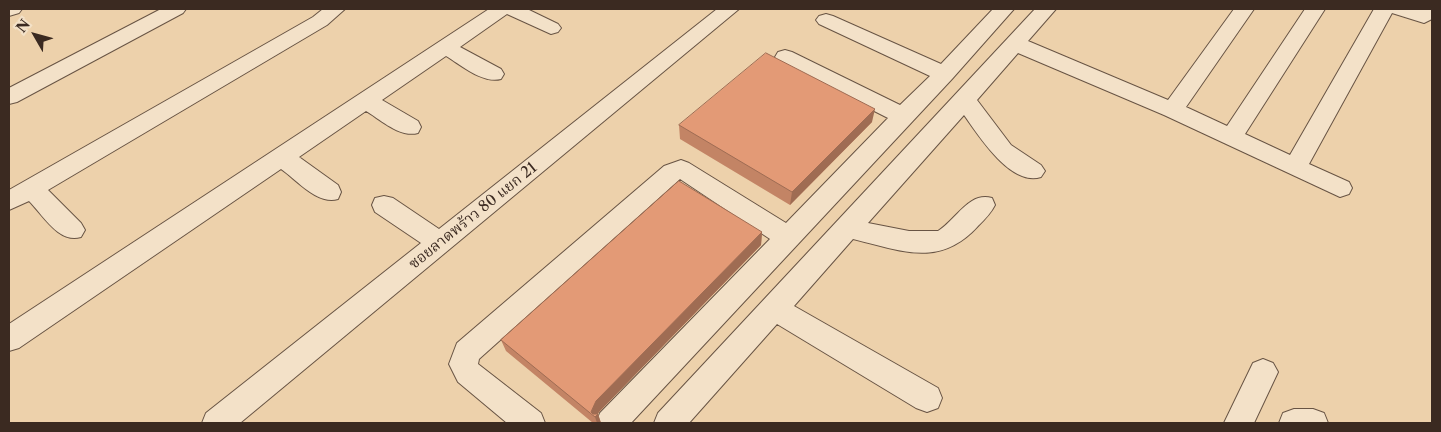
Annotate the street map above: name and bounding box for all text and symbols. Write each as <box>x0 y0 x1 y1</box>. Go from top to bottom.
north arrow <box>10 10 60 60</box>
text: N <box>12 15 34 36</box>
street label: ซอยลาดพร้าว 80 แยก 21 <box>405 159 541 273</box>

